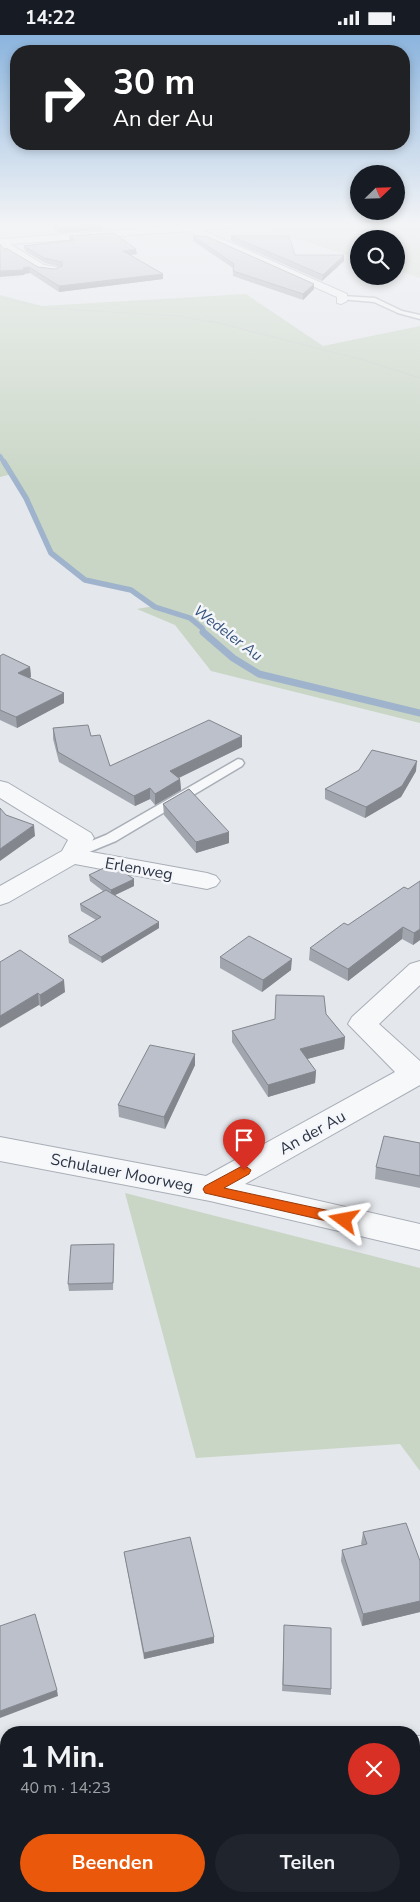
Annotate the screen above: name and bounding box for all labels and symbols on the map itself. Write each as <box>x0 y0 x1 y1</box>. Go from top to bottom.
north arrow <box>350 165 405 220</box>
water label: Wedeler Au <box>190 601 266 665</box>
street label: Erlenweg <box>103 852 174 886</box>
street label: An der Au <box>275 1106 350 1160</box>
pin <box>223 1119 265 1170</box>
street label: Schulauer Moorweg <box>49 1148 195 1198</box>
position arrow <box>317 1193 369 1245</box>

